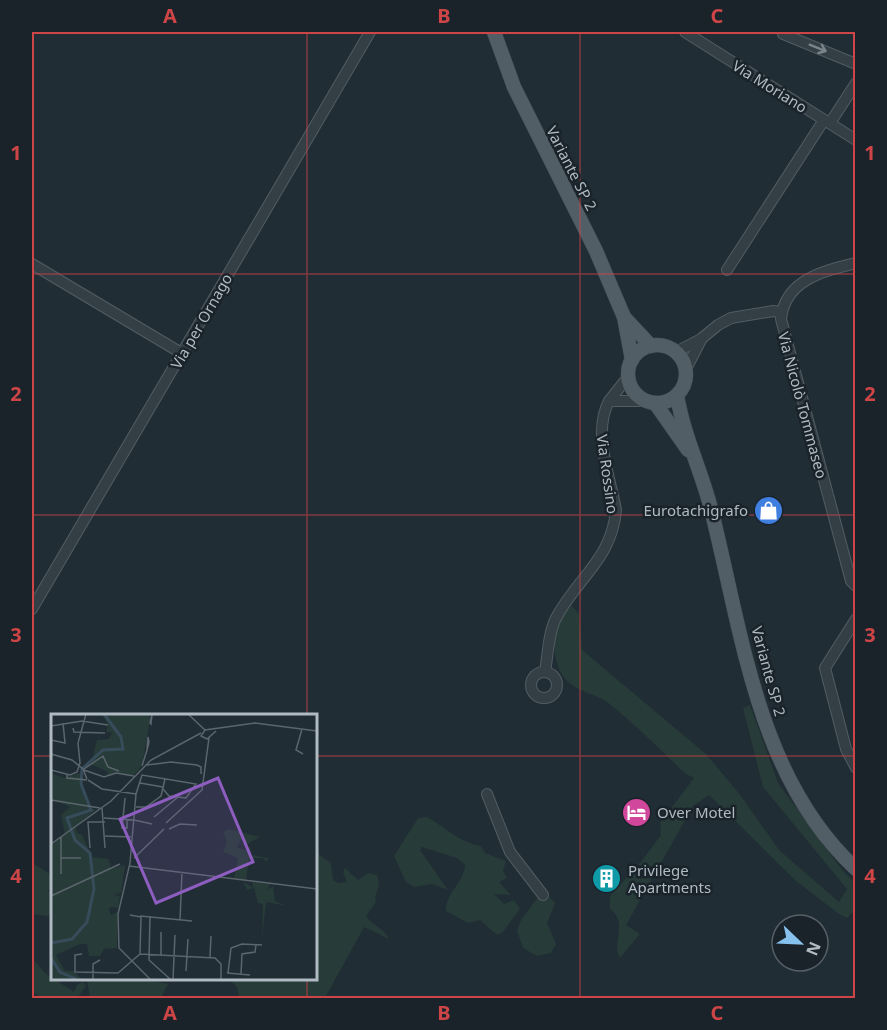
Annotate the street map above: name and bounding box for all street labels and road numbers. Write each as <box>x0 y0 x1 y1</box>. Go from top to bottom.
street label: Via Moriano <box>729 55 811 117</box>
street label: Variante SP 2 <box>542 122 602 214</box>
street label: Via per Ornago <box>166 270 236 372</box>
street label: Via Nicolò Tommaseo <box>774 329 832 481</box>
street label: Via Rossino <box>593 433 623 515</box>
street label: Variante SP 2 <box>747 624 791 718</box>

